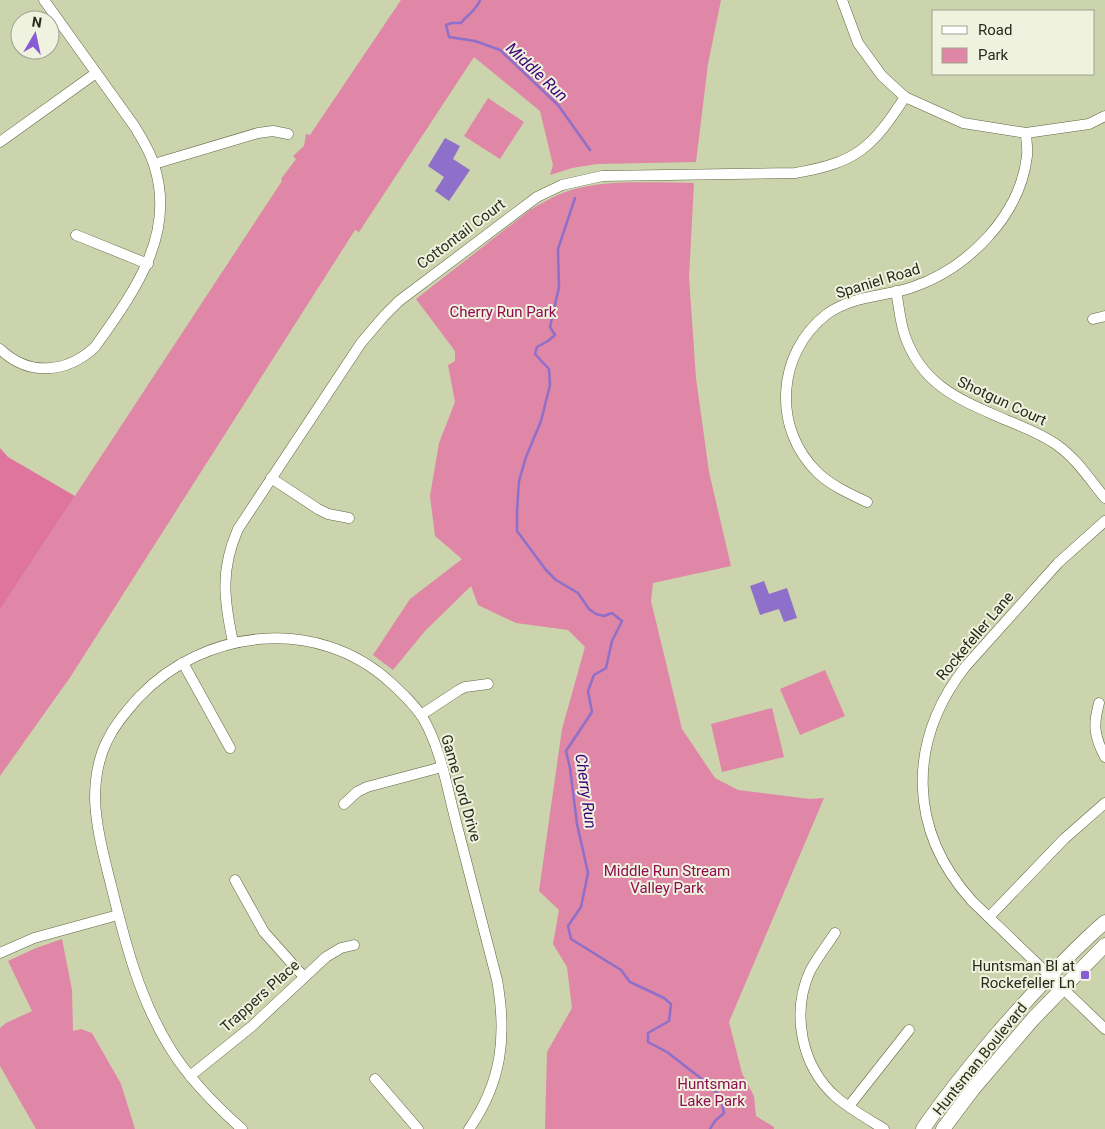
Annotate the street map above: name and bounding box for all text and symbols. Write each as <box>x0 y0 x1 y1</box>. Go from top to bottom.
north arrow <box>10 10 60 60</box>
legend <box>932 10 1095 75</box>
text: N <box>31 13 43 31</box>
text: Road <box>978 21 1012 39</box>
water label: Middle Run <box>502 39 572 105</box>
text: Park <box>978 46 1009 64</box>
street label: Cottontail Court <box>413 195 509 273</box>
street label: Spaniel Road <box>834 260 922 302</box>
park label: Cherry Run Park <box>450 303 557 321</box>
street label: Shotgun Court <box>955 372 1050 430</box>
street label: Rockefeller Lane <box>933 588 1017 684</box>
street label: Game Lord Drive <box>437 732 485 844</box>
water label: Cherry Run <box>571 752 601 830</box>
park label: Middle Run Stream Valley Park <box>604 862 730 897</box>
street label: Trappers Place <box>217 956 303 1036</box>
place label: Huntsman Bl at Rockefeller Ln <box>972 957 1075 992</box>
marker: Huntsman Bl at Rockefeller Ln <box>1079 969 1091 981</box>
street label: Huntsman Boulevard <box>929 999 1031 1119</box>
park label: Huntsman Lake Park <box>677 1075 747 1110</box>

